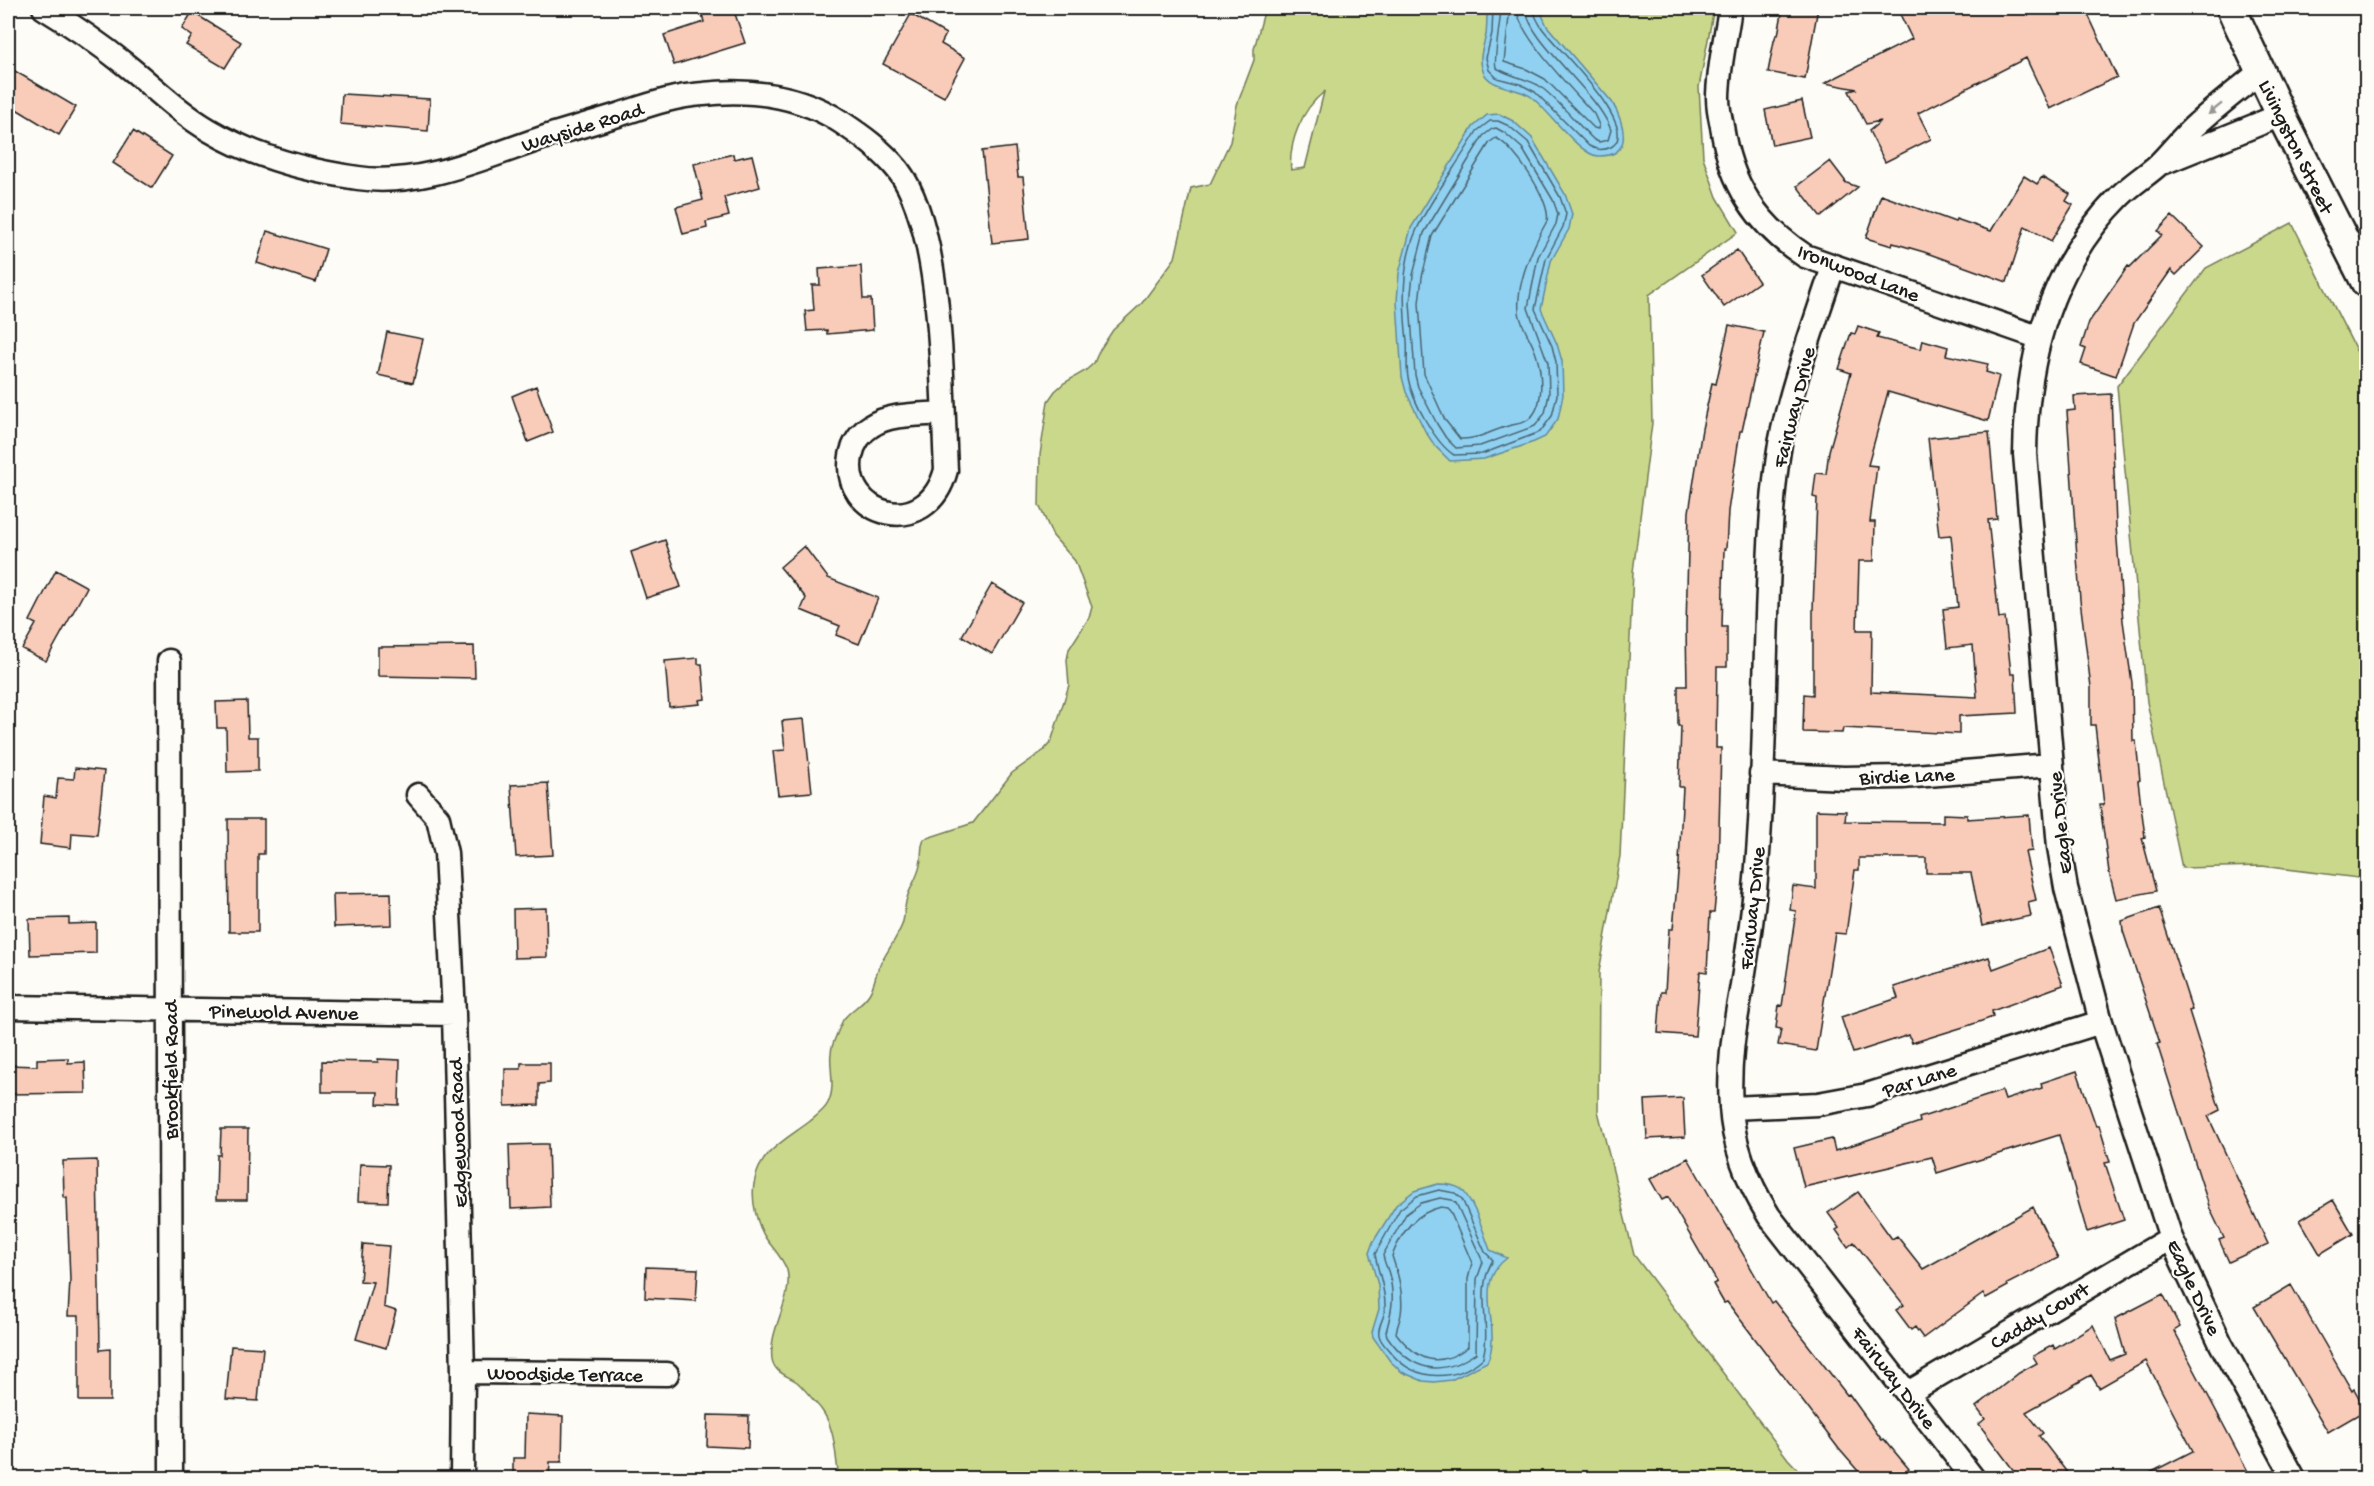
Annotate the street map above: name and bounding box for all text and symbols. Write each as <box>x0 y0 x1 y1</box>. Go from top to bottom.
street label: Livingston Street <box>2251 76 2338 221</box>
street label: Wayside Road <box>519 98 649 160</box>
one-way arrow <box>2207 102 2223 115</box>
street label: Ironwood Lane <box>1793 241 1923 310</box>
street label: Fairway Drive <box>1769 344 1824 472</box>
street label: Birdie Lane <box>1858 764 1956 793</box>
street label: Eagle Drive <box>2045 769 2080 875</box>
street label: Fairway Drive <box>1735 845 1773 972</box>
street label: Brookfield Road <box>161 999 186 1140</box>
street label: Pinewold Avenue <box>208 1001 360 1028</box>
street label: Edgewood Road <box>445 1056 476 1208</box>
street label: Par Lane <box>1879 1059 1961 1106</box>
street label: Eagle Drive <box>2159 1237 2225 1341</box>
street label: Caddy Court <box>1987 1277 2097 1357</box>
street label: Fairway Drive <box>1844 1322 1941 1436</box>
street label: Woodside Terrace <box>487 1363 644 1390</box>

